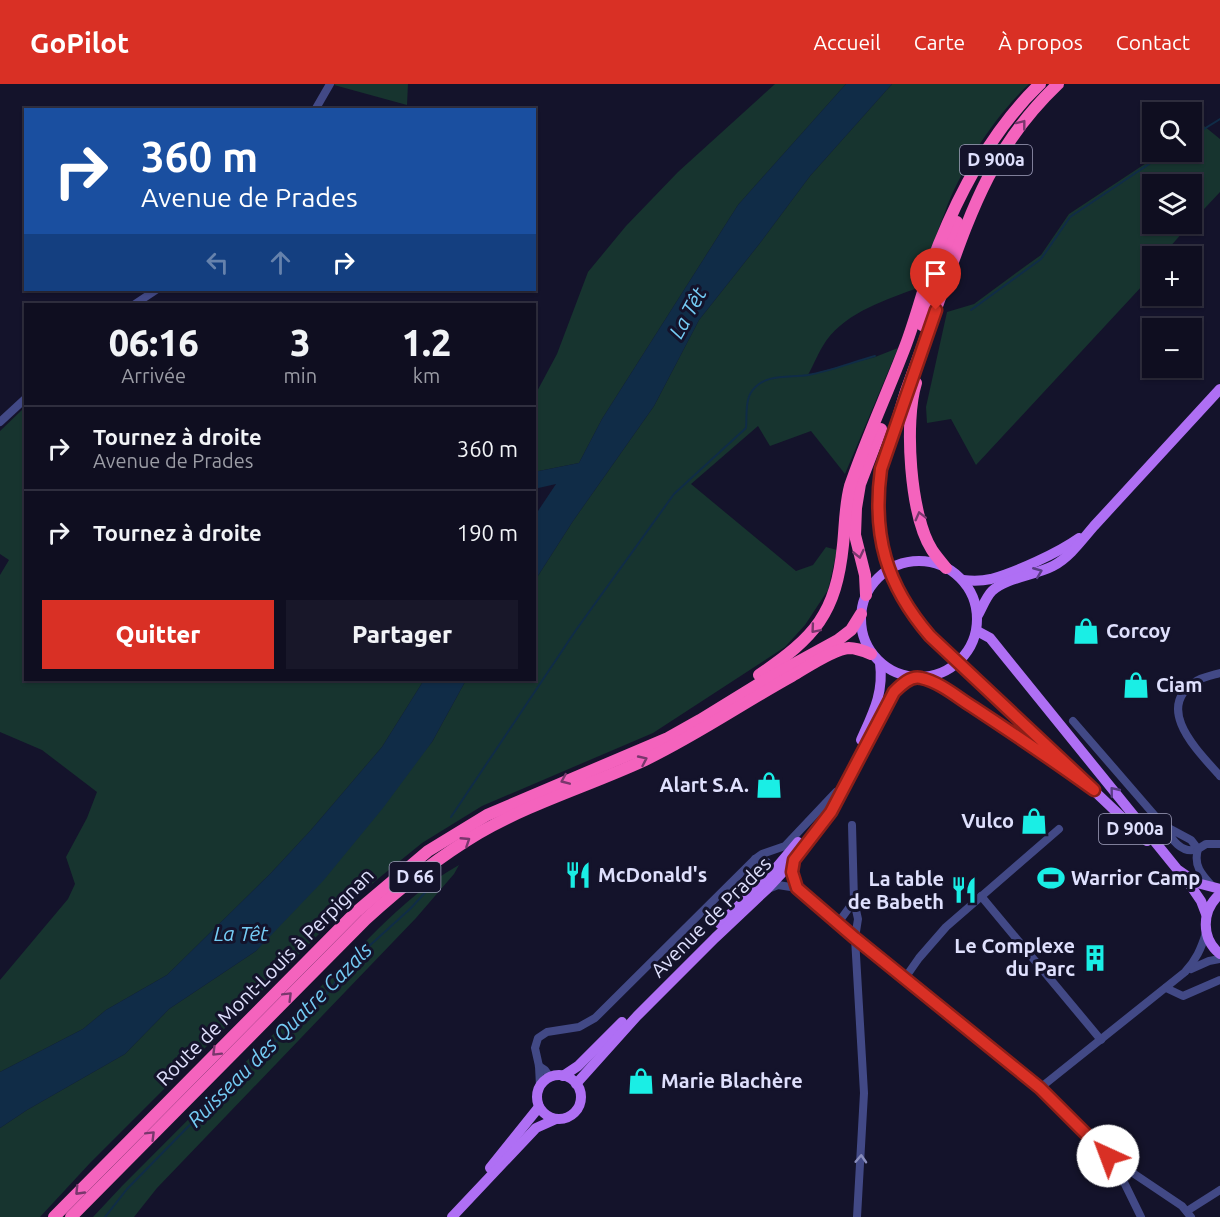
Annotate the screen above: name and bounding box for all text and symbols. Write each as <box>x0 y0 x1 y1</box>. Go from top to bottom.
text: GoPilot <box>30 27 129 58</box>
text: Accueil <box>813 30 881 54</box>
text: Carte <box>914 30 965 54</box>
text: À propos <box>998 30 1083 54</box>
text: Contact <box>1116 30 1190 54</box>
map controls <box>1142 102 1202 378</box>
button: search <box>1142 102 1202 162</box>
one-way arrow <box>1014 120 1025 131</box>
icon: right <box>42 132 120 210</box>
text: 360 m <box>141 133 258 180</box>
road number: D 900a <box>960 145 1032 175</box>
button: layers <box>1142 174 1202 234</box>
text: Avenue de Prades <box>141 182 358 212</box>
icon: left <box>201 246 234 279</box>
icon: ahead <box>264 246 297 279</box>
icon: right <box>327 246 360 279</box>
button: + <box>1142 246 1202 306</box>
pin <box>910 248 961 310</box>
icon: arrive <box>919 257 952 290</box>
water label: La Têt <box>663 282 711 342</box>
button: − <box>1142 318 1202 378</box>
text: 06:16 <box>109 322 199 363</box>
text: 3 <box>290 322 310 363</box>
text: 1.2 <box>402 322 451 363</box>
text: Arrivée <box>121 364 186 387</box>
text: min <box>284 364 317 387</box>
text: km <box>413 364 440 387</box>
text: Tournez à droite <box>93 424 262 449</box>
icon: right <box>42 432 75 465</box>
text: 360 m <box>457 436 518 461</box>
text: Avenue de Prades <box>93 449 254 472</box>
one-way arrow <box>914 512 927 522</box>
icon: right <box>42 516 75 549</box>
text: Tournez à droite <box>93 520 262 545</box>
text: 190 m <box>457 520 518 545</box>
one-way arrow <box>852 549 865 559</box>
one-way arrow <box>1032 567 1043 579</box>
button: Quitter <box>42 600 274 669</box>
button: Partager <box>286 600 518 669</box>
shop icon: Corcoy <box>1071 616 1101 646</box>
place label: Corcoy <box>1106 619 1171 642</box>
one-way arrow <box>811 622 822 633</box>
shop icon: Ciam <box>1121 670 1151 700</box>
place label: Ciam <box>1156 673 1202 696</box>
one-way arrow <box>637 756 648 768</box>
shop icon: Alart S.A. <box>754 770 784 800</box>
one-way arrow <box>560 773 571 785</box>
place label: Alart S.A. <box>660 773 749 796</box>
one-way arrow <box>1110 786 1121 797</box>
shop icon: Vulco <box>1019 806 1049 836</box>
place label: Vulco <box>961 809 1014 832</box>
road number: D 900a <box>1099 814 1171 844</box>
one-way arrow <box>460 837 470 849</box>
street label: Avenue de Prades <box>646 852 776 982</box>
restaurant icon: McDonald's <box>563 860 593 890</box>
road number: D 66 <box>390 862 440 892</box>
street label: Route de Mont-Louis à Perpignan <box>151 863 378 1090</box>
place label: McDonald's <box>598 863 707 886</box>
sports icon: Warrior Camp <box>1036 863 1066 893</box>
place label: Warrior Camp <box>1071 866 1200 889</box>
place label: La table de Babeth <box>848 867 944 913</box>
restaurant icon: La table de Babeth <box>949 875 979 905</box>
water label: La Têt <box>214 921 269 945</box>
place label: Le Complexe du Parc <box>954 934 1075 980</box>
water label: Ruisseau des Quatre Cazals <box>182 937 377 1132</box>
building icon: Le Complexe du Parc <box>1080 943 1110 973</box>
one-way arrow <box>281 993 292 1004</box>
one-way arrow <box>212 1045 223 1056</box>
shop icon: Marie Blachère <box>626 1066 656 1096</box>
place label: Marie Blachère <box>661 1069 803 1092</box>
position arrow <box>1076 1124 1140 1188</box>
one-way arrow <box>143 1131 154 1142</box>
one-way arrow <box>854 1154 867 1163</box>
one-way arrow <box>75 1184 86 1195</box>

